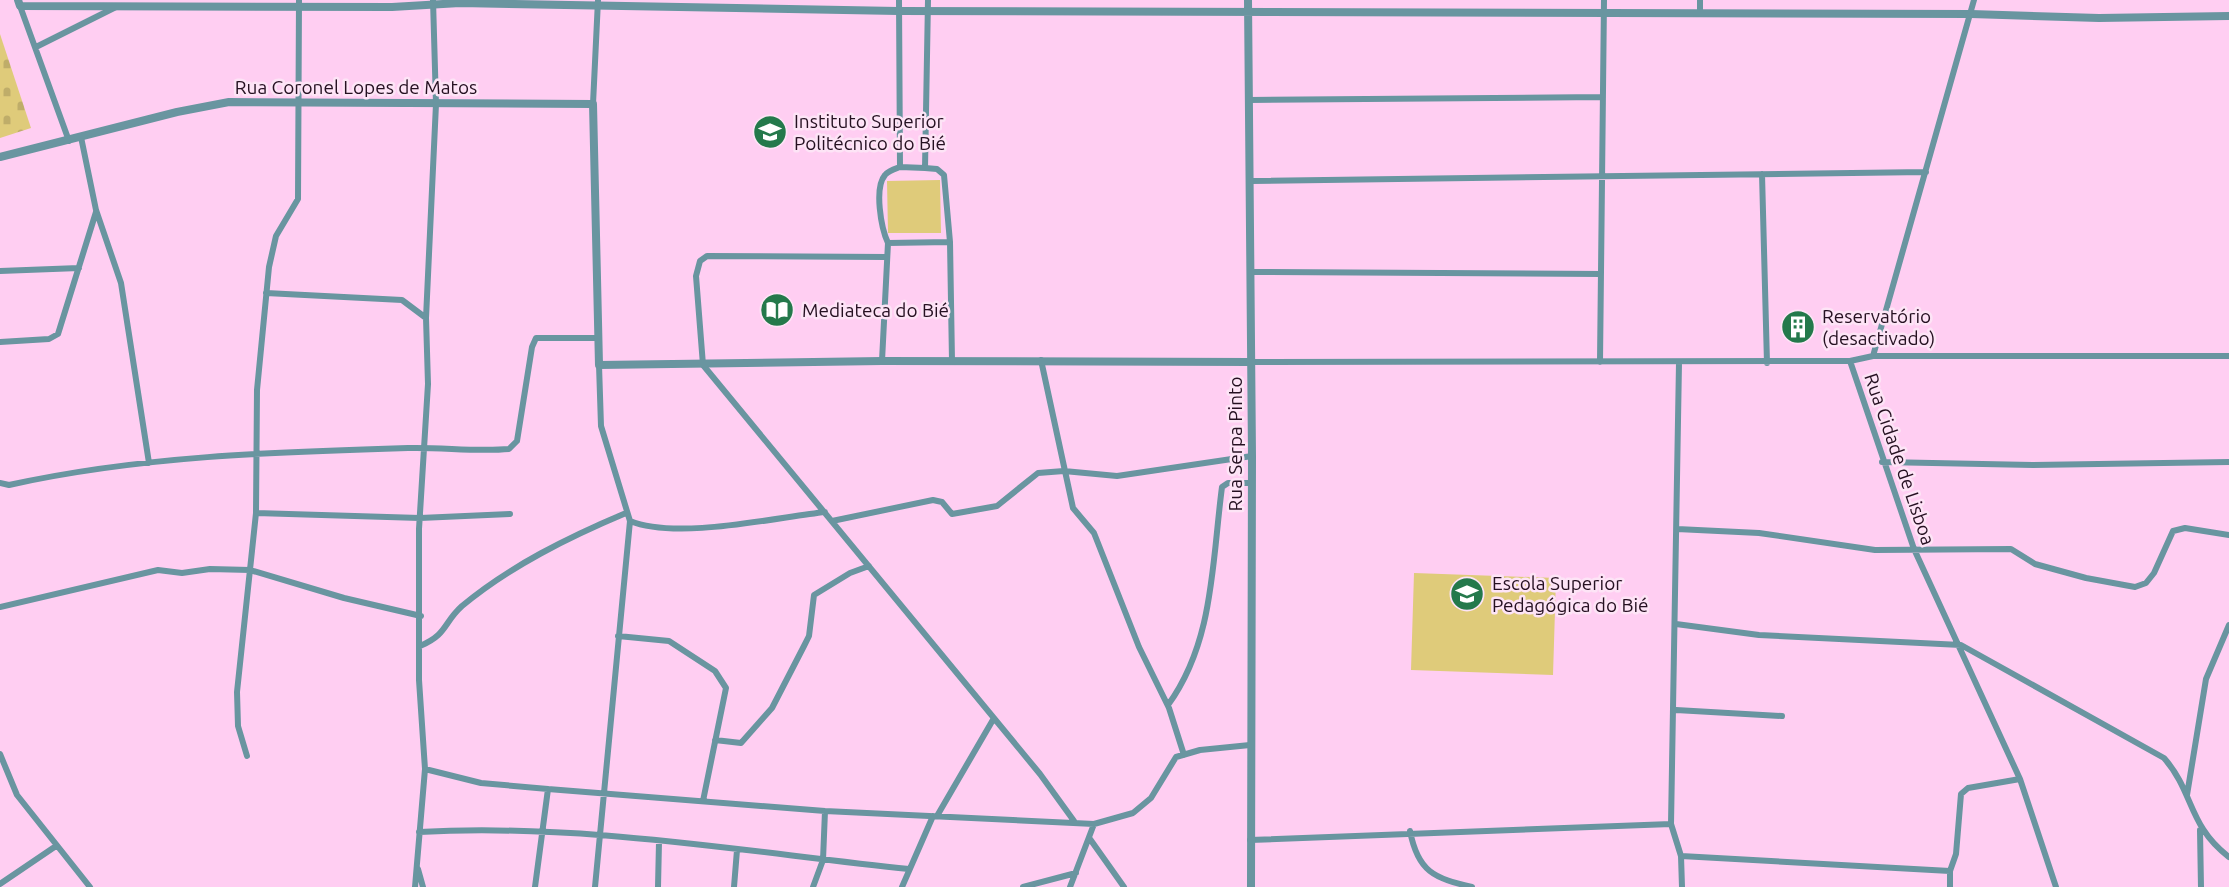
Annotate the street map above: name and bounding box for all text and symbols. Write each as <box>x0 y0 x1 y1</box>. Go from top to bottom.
street label: Rua Coronel Lopes de Matos <box>235 76 477 98</box>
place label: Instituto Superior Politécnico do Bié <box>794 110 946 154</box>
school or university icon: Instituto Superior Politécnico do Bié <box>751 113 789 151</box>
library icon: Mediateca do Bié <box>758 291 796 329</box>
place label: Mediateca do Bié <box>802 299 949 321</box>
place label: Reservatório (desactivado) <box>1822 305 1935 349</box>
building icon: Reservatório (desactivado) <box>1779 308 1817 346</box>
street label: Rua Cidade de Lisboa <box>1860 370 1940 548</box>
street label: Rua Serpa Pinto <box>1224 376 1246 512</box>
place label: Escola Superior Pedagógica do Bié <box>1492 572 1649 616</box>
school or university icon: Escola Superior Pedagógica do Bié <box>1448 575 1486 613</box>

